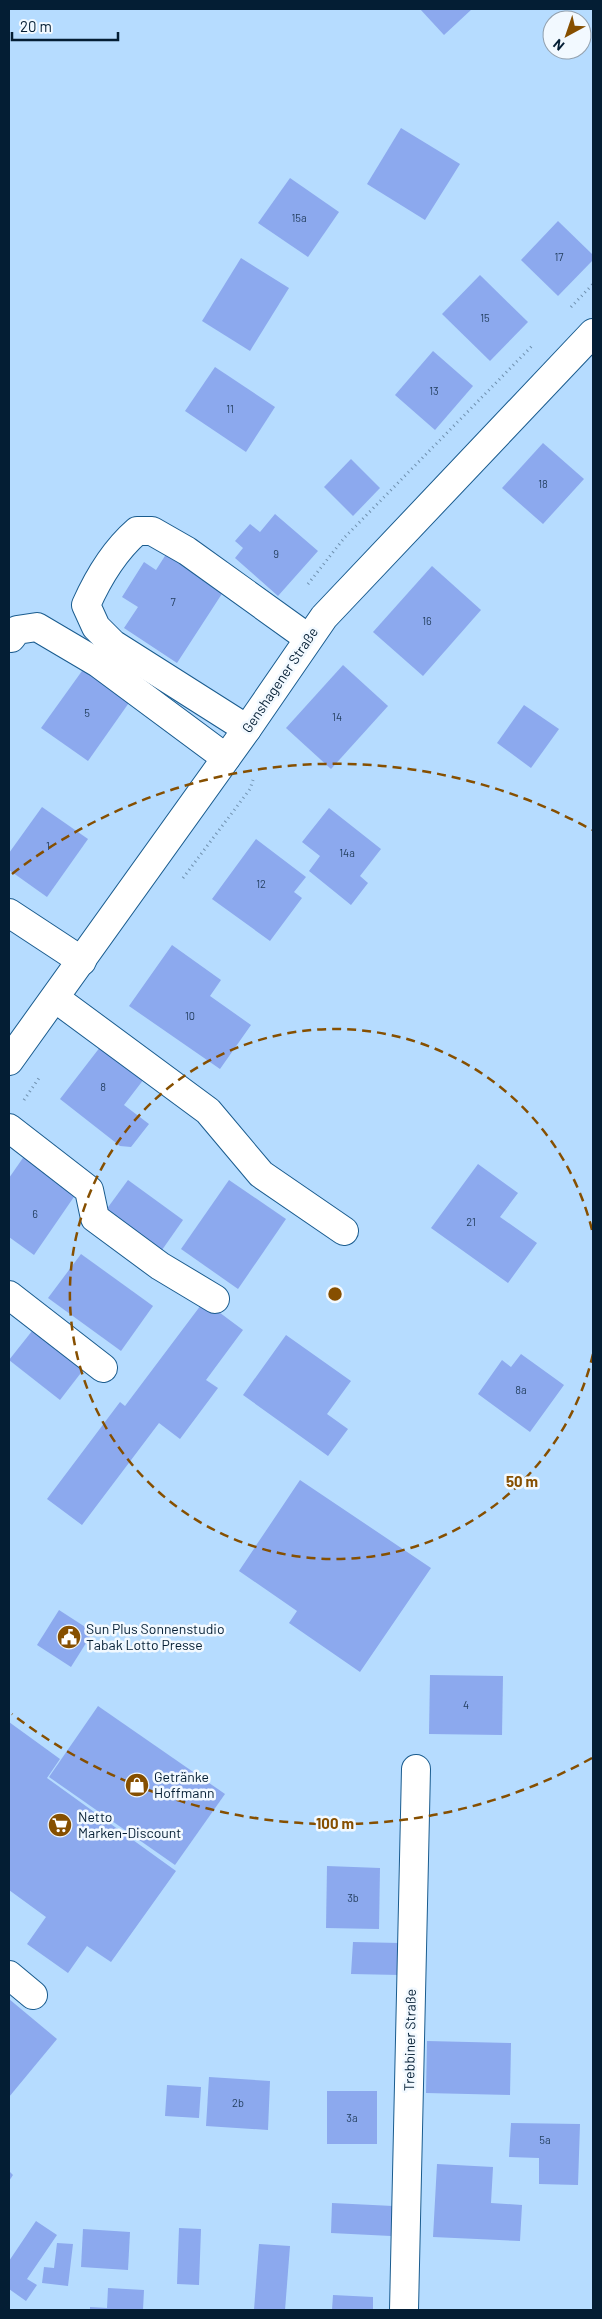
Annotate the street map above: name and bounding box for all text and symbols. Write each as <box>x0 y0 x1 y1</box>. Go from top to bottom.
scale bar <box>12 10 119 42</box>
north arrow <box>542 10 592 60</box>
text: 20 m <box>20 17 52 35</box>
text: N <box>549 36 567 55</box>
house number: 15a <box>291 211 307 224</box>
house number: 17 <box>554 250 564 263</box>
house number: 15 <box>480 311 490 324</box>
house number: 13 <box>429 384 439 397</box>
house number: 11 <box>226 402 234 415</box>
house number: 18 <box>538 477 548 490</box>
house number: 9 <box>273 547 279 560</box>
house number: 7 <box>170 595 176 608</box>
house number: 16 <box>422 614 432 627</box>
street label: Genshagener Straße <box>238 624 321 736</box>
house number: 5 <box>84 706 90 719</box>
house number: 14 <box>332 710 342 723</box>
house number: 1 <box>46 839 50 852</box>
house number: 14a <box>339 846 355 859</box>
house number: 12 <box>256 877 266 890</box>
house number: 10 <box>185 1009 195 1022</box>
house number: 8 <box>100 1080 106 1093</box>
house number: 6 <box>32 1207 38 1220</box>
house number: 21 <box>466 1215 476 1228</box>
centre of rings <box>326 1285 344 1303</box>
house number: 8a <box>515 1383 527 1396</box>
text: 50 m <box>506 1472 538 1490</box>
place label: Sun Plus Sonnenstudio Tabak Lotto Presse <box>86 1620 225 1653</box>
public building icon: Sun Plus Sonnenstudio Tabak Lotto Presse <box>56 1624 82 1650</box>
house number: 4 <box>463 1698 469 1711</box>
place label: Getränke Hoffmann <box>154 1768 215 1801</box>
shop icon: Getränke Hoffmann <box>124 1772 150 1798</box>
place label: Netto Marken-Discount <box>78 1808 181 1841</box>
supermarket icon: Netto Marken-Discount <box>47 1812 73 1838</box>
text: 100 m <box>316 1814 354 1832</box>
house number: 3b <box>347 1891 359 1904</box>
street label: Trebbiner Straße <box>400 1989 419 2091</box>
house number: 2b <box>232 2096 244 2109</box>
house number: 3a <box>346 2111 358 2124</box>
house number: 5a <box>539 2133 551 2146</box>

